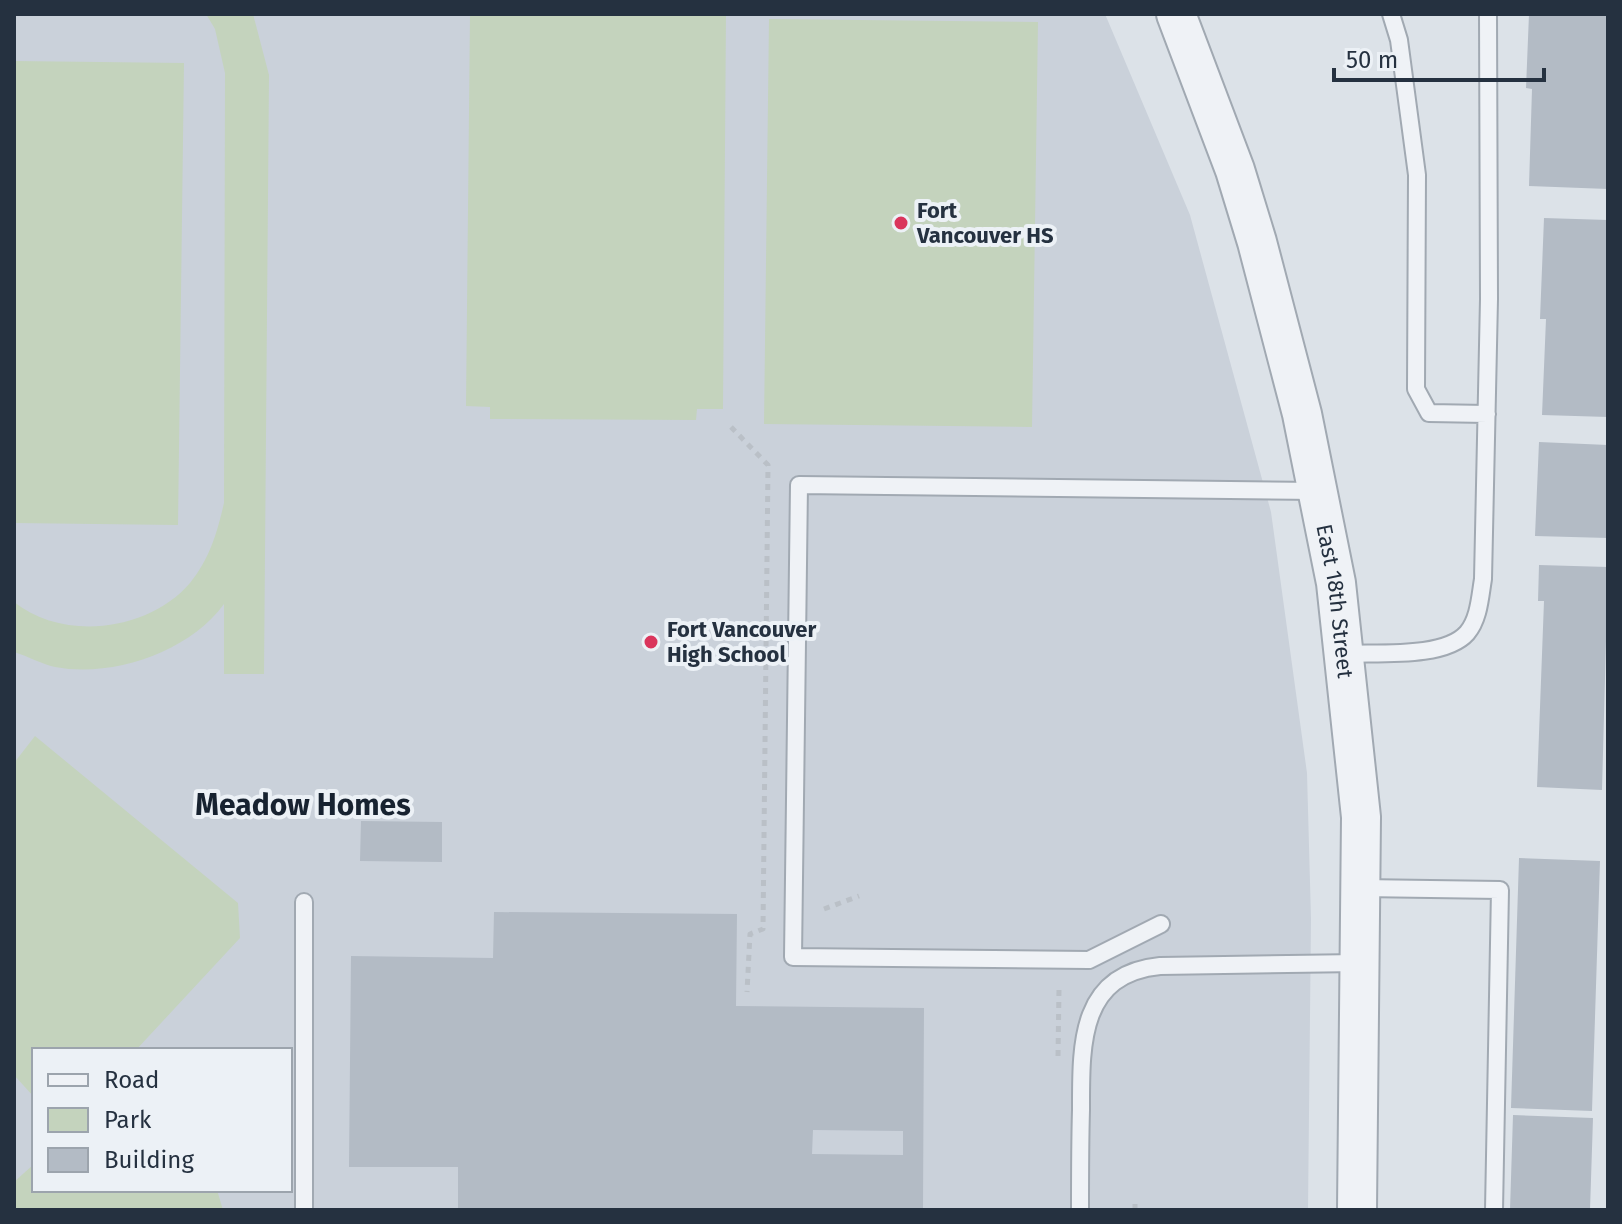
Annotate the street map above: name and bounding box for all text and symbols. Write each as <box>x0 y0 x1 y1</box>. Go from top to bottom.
scale bar <box>1334 32 1544 82</box>
text: 50 m <box>1346 46 1398 74</box>
place label: Fort Vancouver HS <box>916 197 1054 249</box>
marker: Fort Vancouver HS <box>892 214 910 232</box>
street label: East 18th Street <box>1311 522 1360 679</box>
place label: Fort Vancouver High School <box>667 616 817 668</box>
marker: Fort Vancouver High School <box>642 633 660 651</box>
district label: Meadow Homes <box>195 787 411 823</box>
legend <box>32 1048 292 1192</box>
text: Road <box>104 1066 159 1094</box>
text: Park <box>104 1106 152 1134</box>
text: Building <box>104 1146 194 1174</box>

